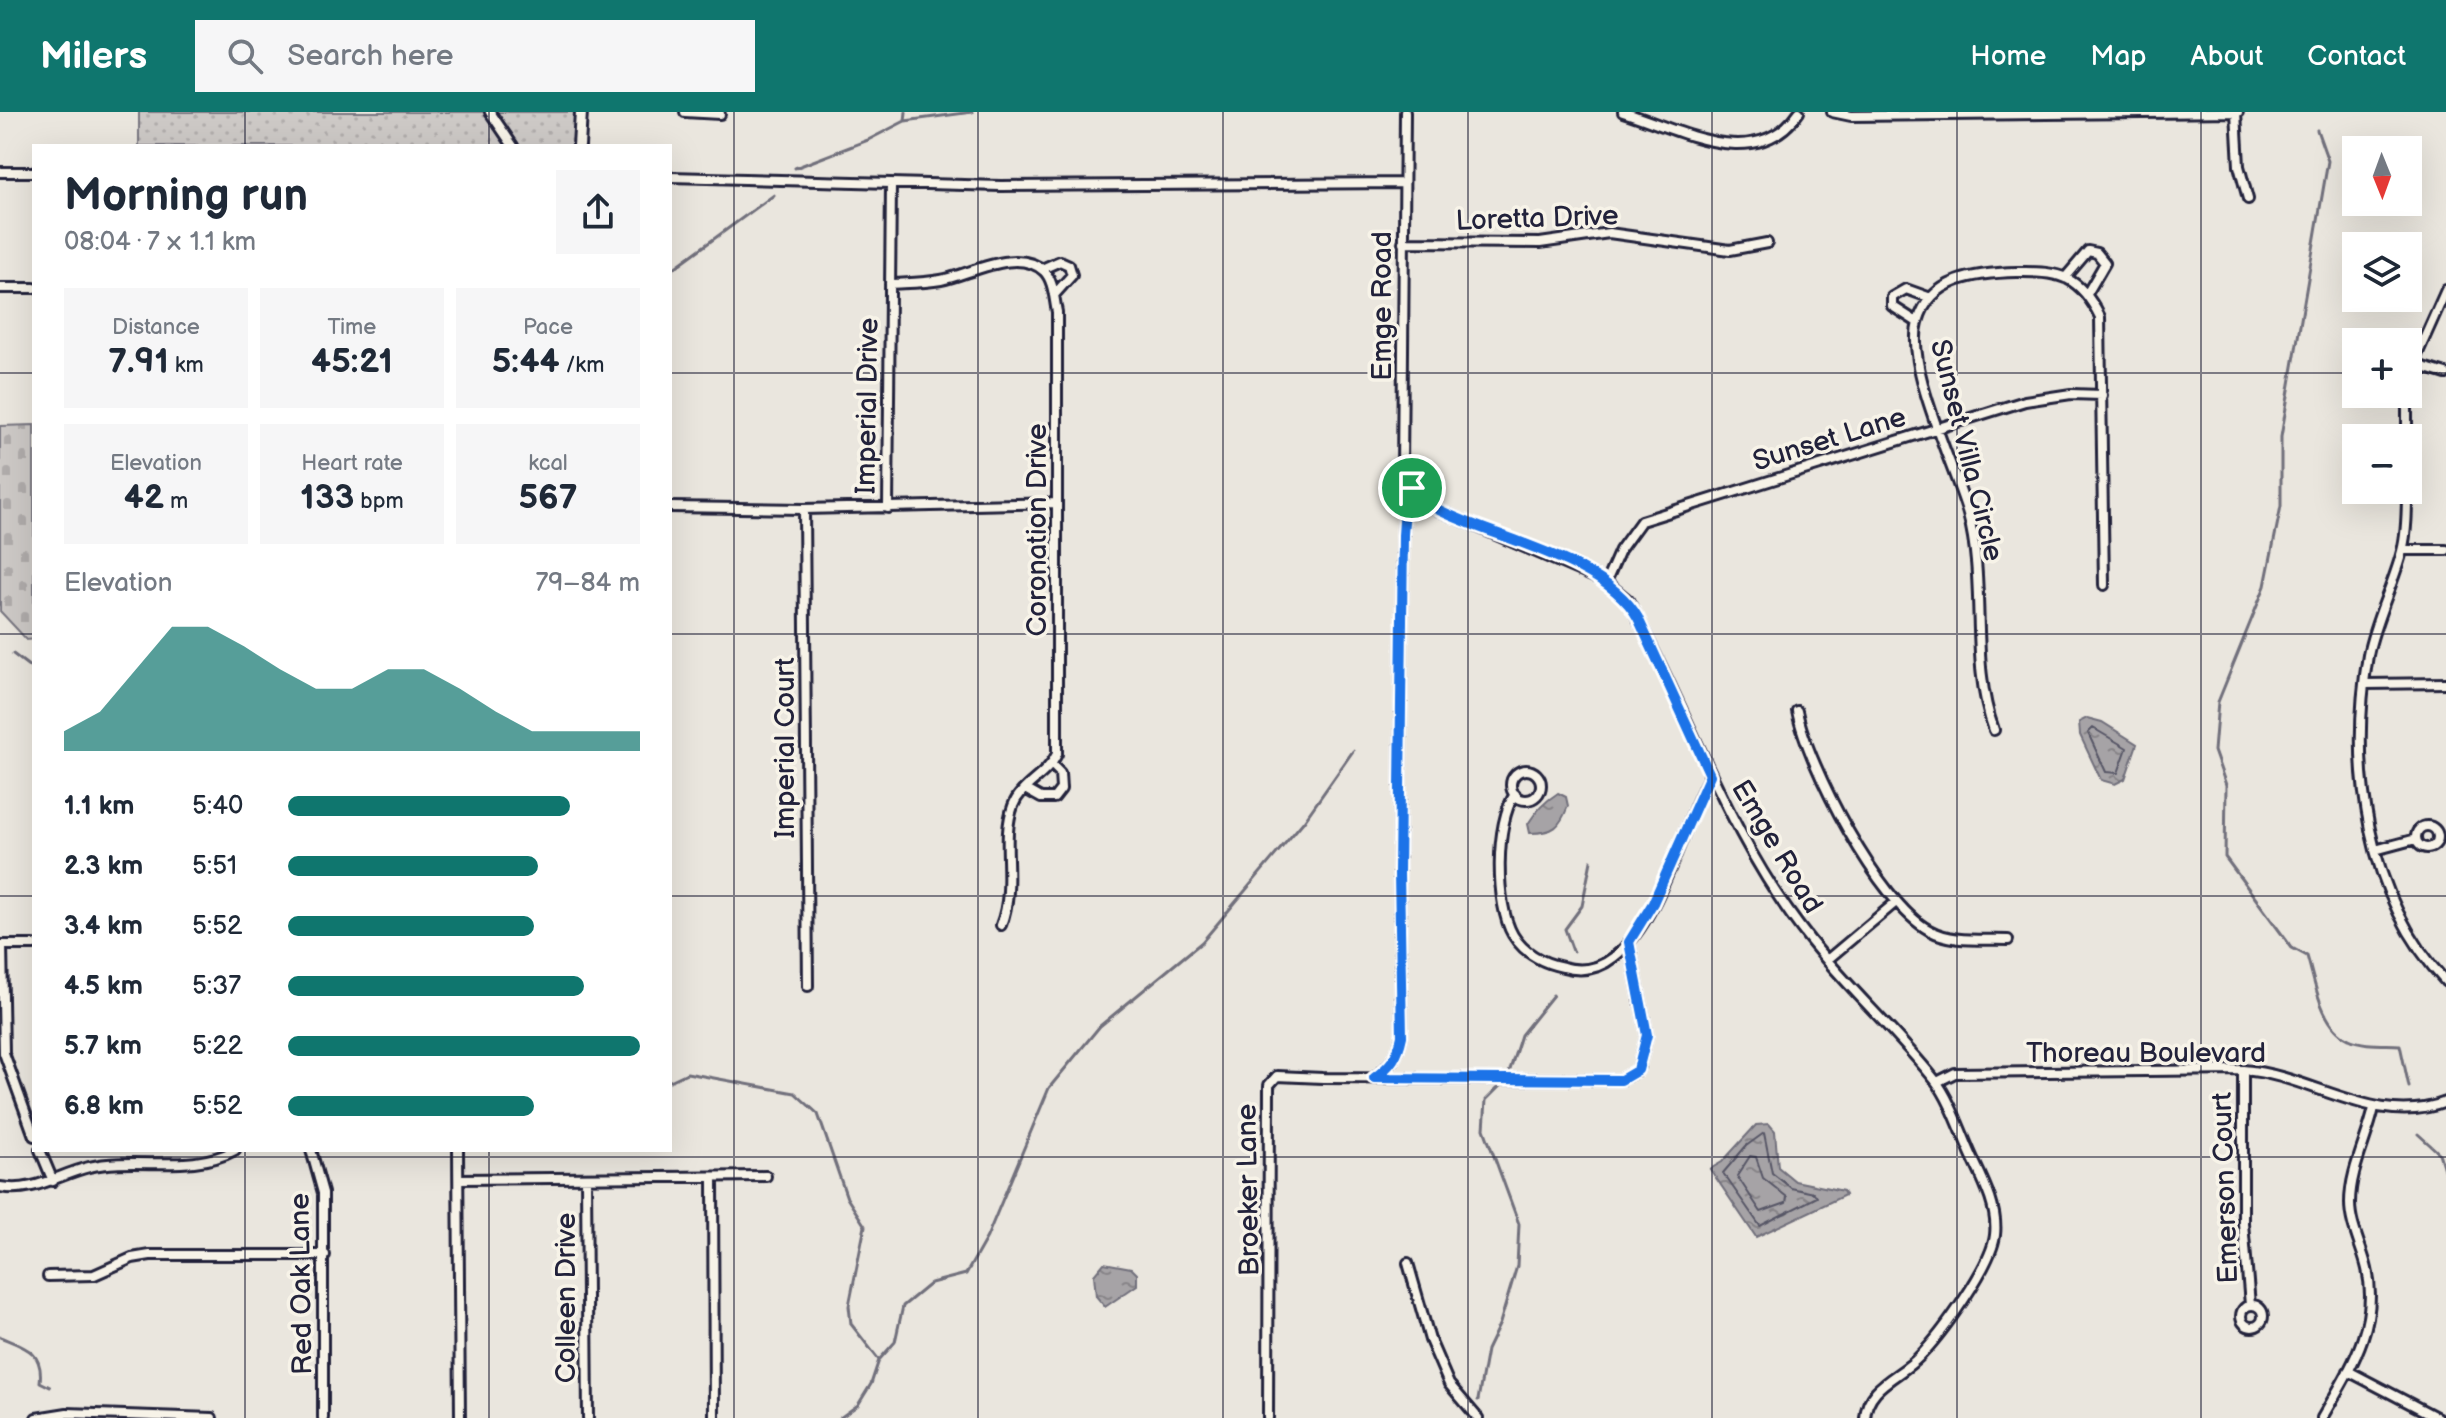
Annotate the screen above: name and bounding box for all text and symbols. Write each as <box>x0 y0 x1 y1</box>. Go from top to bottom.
search box <box>195 20 755 92</box>
text: Milers <box>40 34 147 79</box>
icon: search <box>223 34 267 78</box>
text: Search here <box>287 38 454 74</box>
text: Home <box>1970 40 2046 73</box>
text: Map <box>2090 40 2147 73</box>
text: About <box>2191 40 2263 73</box>
text: Contact <box>2307 40 2406 73</box>
north arrow <box>2342 136 2422 216</box>
map controls <box>2342 136 2422 504</box>
text: Morning run <box>64 170 308 223</box>
button: share <box>556 170 640 254</box>
street label: Loretta Drive <box>1455 199 1619 238</box>
text: 08:04 · 7 × 1.1 km <box>64 227 256 258</box>
street label: Emge Road <box>1366 231 1399 381</box>
button: layers <box>2342 232 2422 312</box>
text: Distance <box>112 314 200 341</box>
text: Time <box>328 314 376 341</box>
text: Pace <box>523 314 573 341</box>
street label: Imperial Drive <box>849 317 886 495</box>
button: + <box>2342 328 2422 408</box>
street label: Sunset Villa Circle <box>1923 336 2010 565</box>
text: 7.91 <box>108 341 169 382</box>
text: 45:21 <box>311 341 393 382</box>
text: 5:44 <box>492 341 559 382</box>
text: km <box>169 352 204 379</box>
text: /km <box>559 352 604 379</box>
street label: Sunset Lane <box>1749 400 1910 478</box>
street label: Coronation Drive <box>1021 423 1054 637</box>
button: − <box>2342 424 2422 504</box>
text: Elevation <box>110 450 202 477</box>
text: Heart rate <box>301 450 403 477</box>
text: kcal <box>528 450 568 477</box>
pin <box>1378 454 1446 522</box>
icon: arrive <box>1390 466 1434 510</box>
text: 42 <box>124 477 164 518</box>
text: 133 <box>300 477 354 518</box>
text: 567 <box>519 477 578 518</box>
text: m <box>164 488 188 515</box>
text: bpm <box>354 488 404 515</box>
text: Elevation <box>64 568 172 599</box>
text: 79–84 m <box>536 568 640 599</box>
street label: Imperial Court <box>769 657 802 839</box>
street label: Emge Road <box>1724 774 1829 919</box>
text: 1.1 km <box>64 791 134 822</box>
text: 5:40 <box>192 791 243 822</box>
text: 2.3 km <box>64 851 143 882</box>
text: 5:51 <box>192 851 237 882</box>
text: 3.4 km <box>64 911 143 942</box>
text: 5:52 <box>192 911 242 942</box>
text: 4.5 km <box>64 971 143 1002</box>
text: 5:37 <box>192 971 241 1002</box>
text: 5.7 km <box>64 1031 142 1062</box>
text: 5:22 <box>192 1031 243 1062</box>
street label: Thoreau Boulevard <box>2026 1037 2266 1070</box>
text: 6.8 km <box>64 1091 144 1122</box>
text: 5:52 <box>192 1091 242 1122</box>
street label: Emerson Court <box>2206 1091 2245 1284</box>
street label: Broeker Lane <box>1230 1104 1267 1276</box>
street label: Red Oak Lane <box>283 1193 320 1375</box>
street label: Colleen Drive <box>550 1213 583 1383</box>

